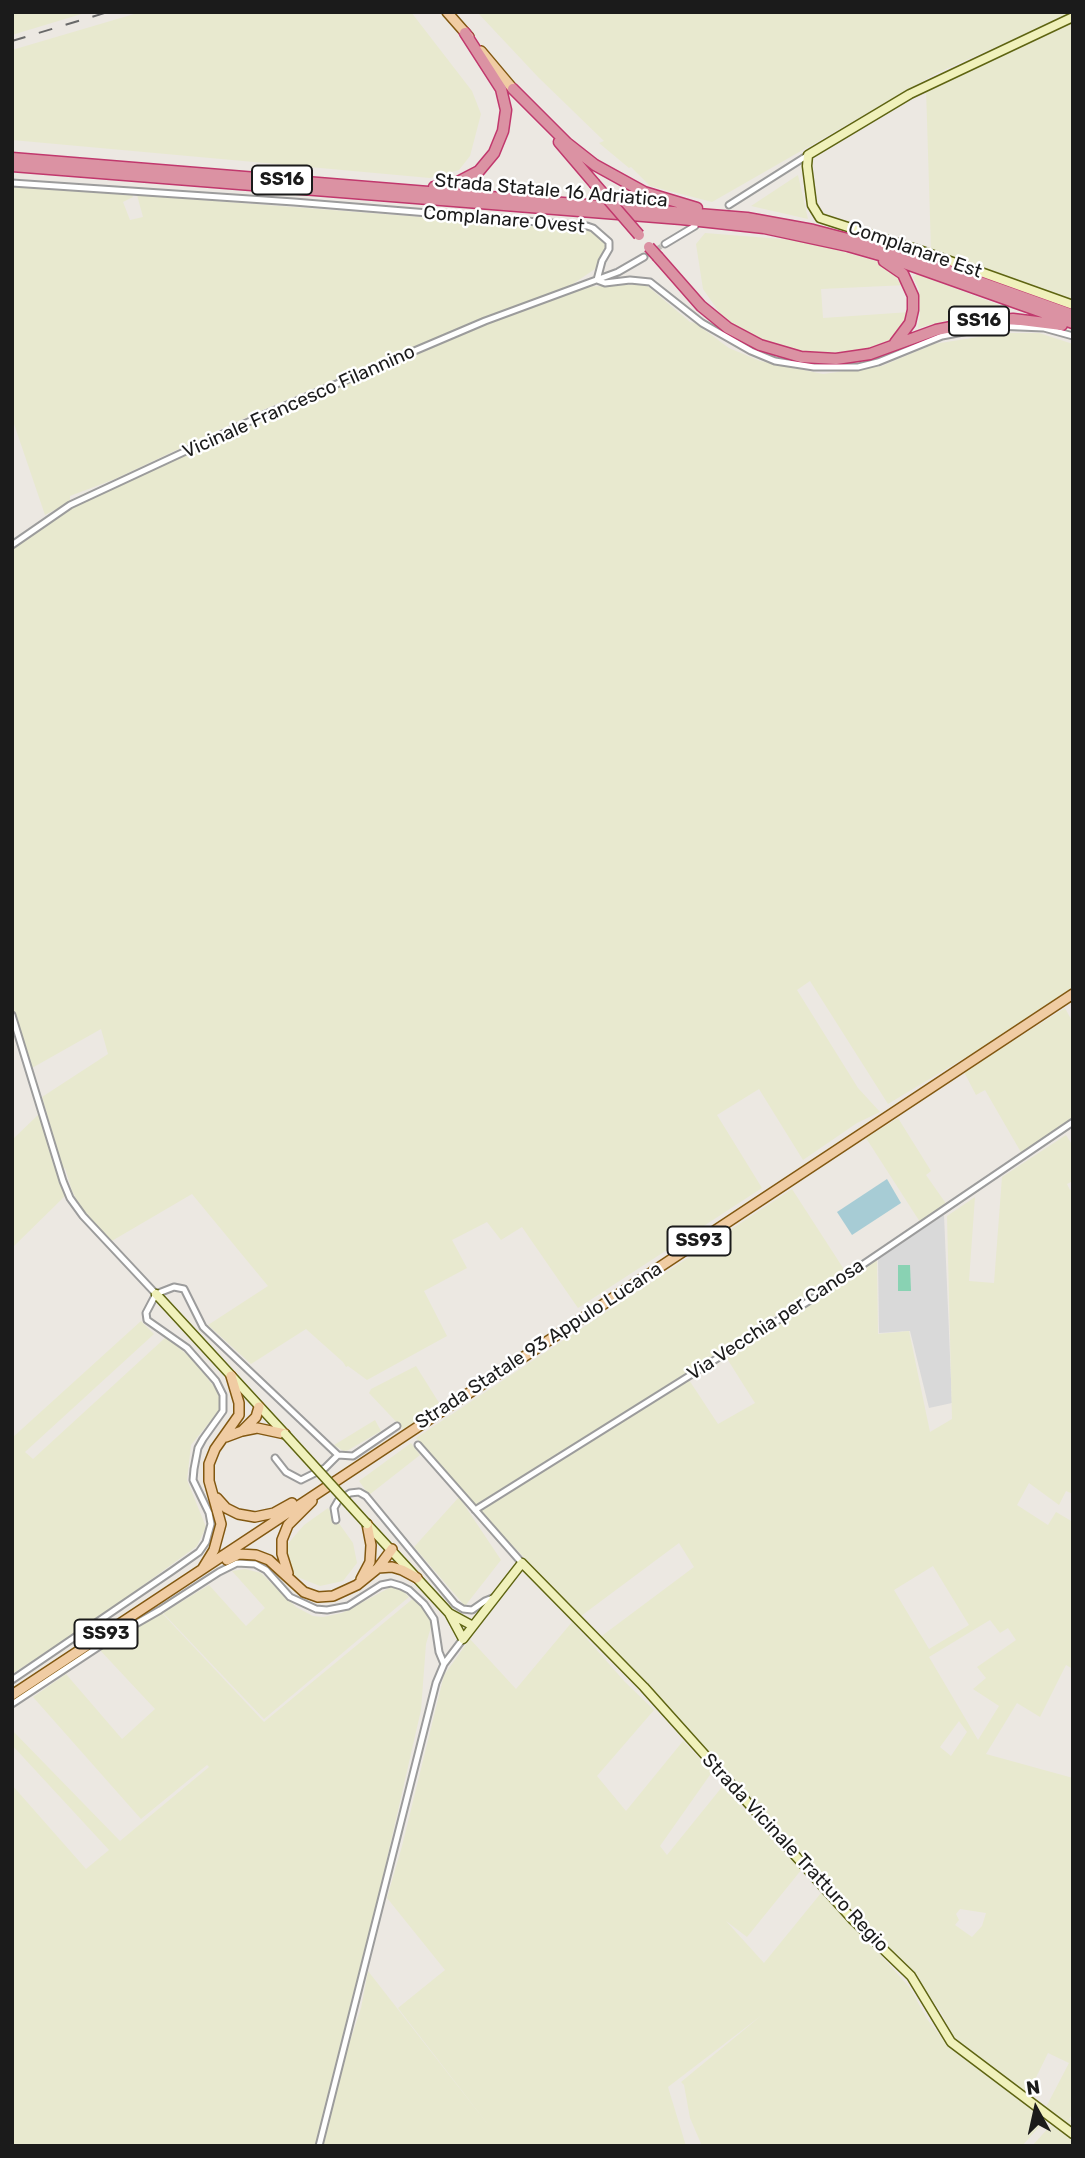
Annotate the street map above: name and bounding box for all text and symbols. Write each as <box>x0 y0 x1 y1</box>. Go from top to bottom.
road number: SS16 <box>252 166 312 195</box>
street label: Strada Statale 16 Adriatica <box>433 169 669 213</box>
street label: Complanare Ovest <box>422 202 586 238</box>
street label: Complanare Est <box>845 216 985 284</box>
road number: SS16 <box>949 306 1009 335</box>
street label: Vicinale Francesco Filannino <box>179 340 419 464</box>
road number: SS93 <box>668 1226 730 1256</box>
street label: Via Vecchia per Canosa <box>683 1254 869 1386</box>
street label: Strada Statale 93 Appulo Lucana <box>411 1258 667 1434</box>
road number: SS93 <box>74 1619 138 1648</box>
street label: Strada Vicinale Tratturo Regio <box>697 1749 893 1957</box>
north arrow <box>1001 2074 1071 2144</box>
text: N <box>1025 2075 1041 2100</box>

